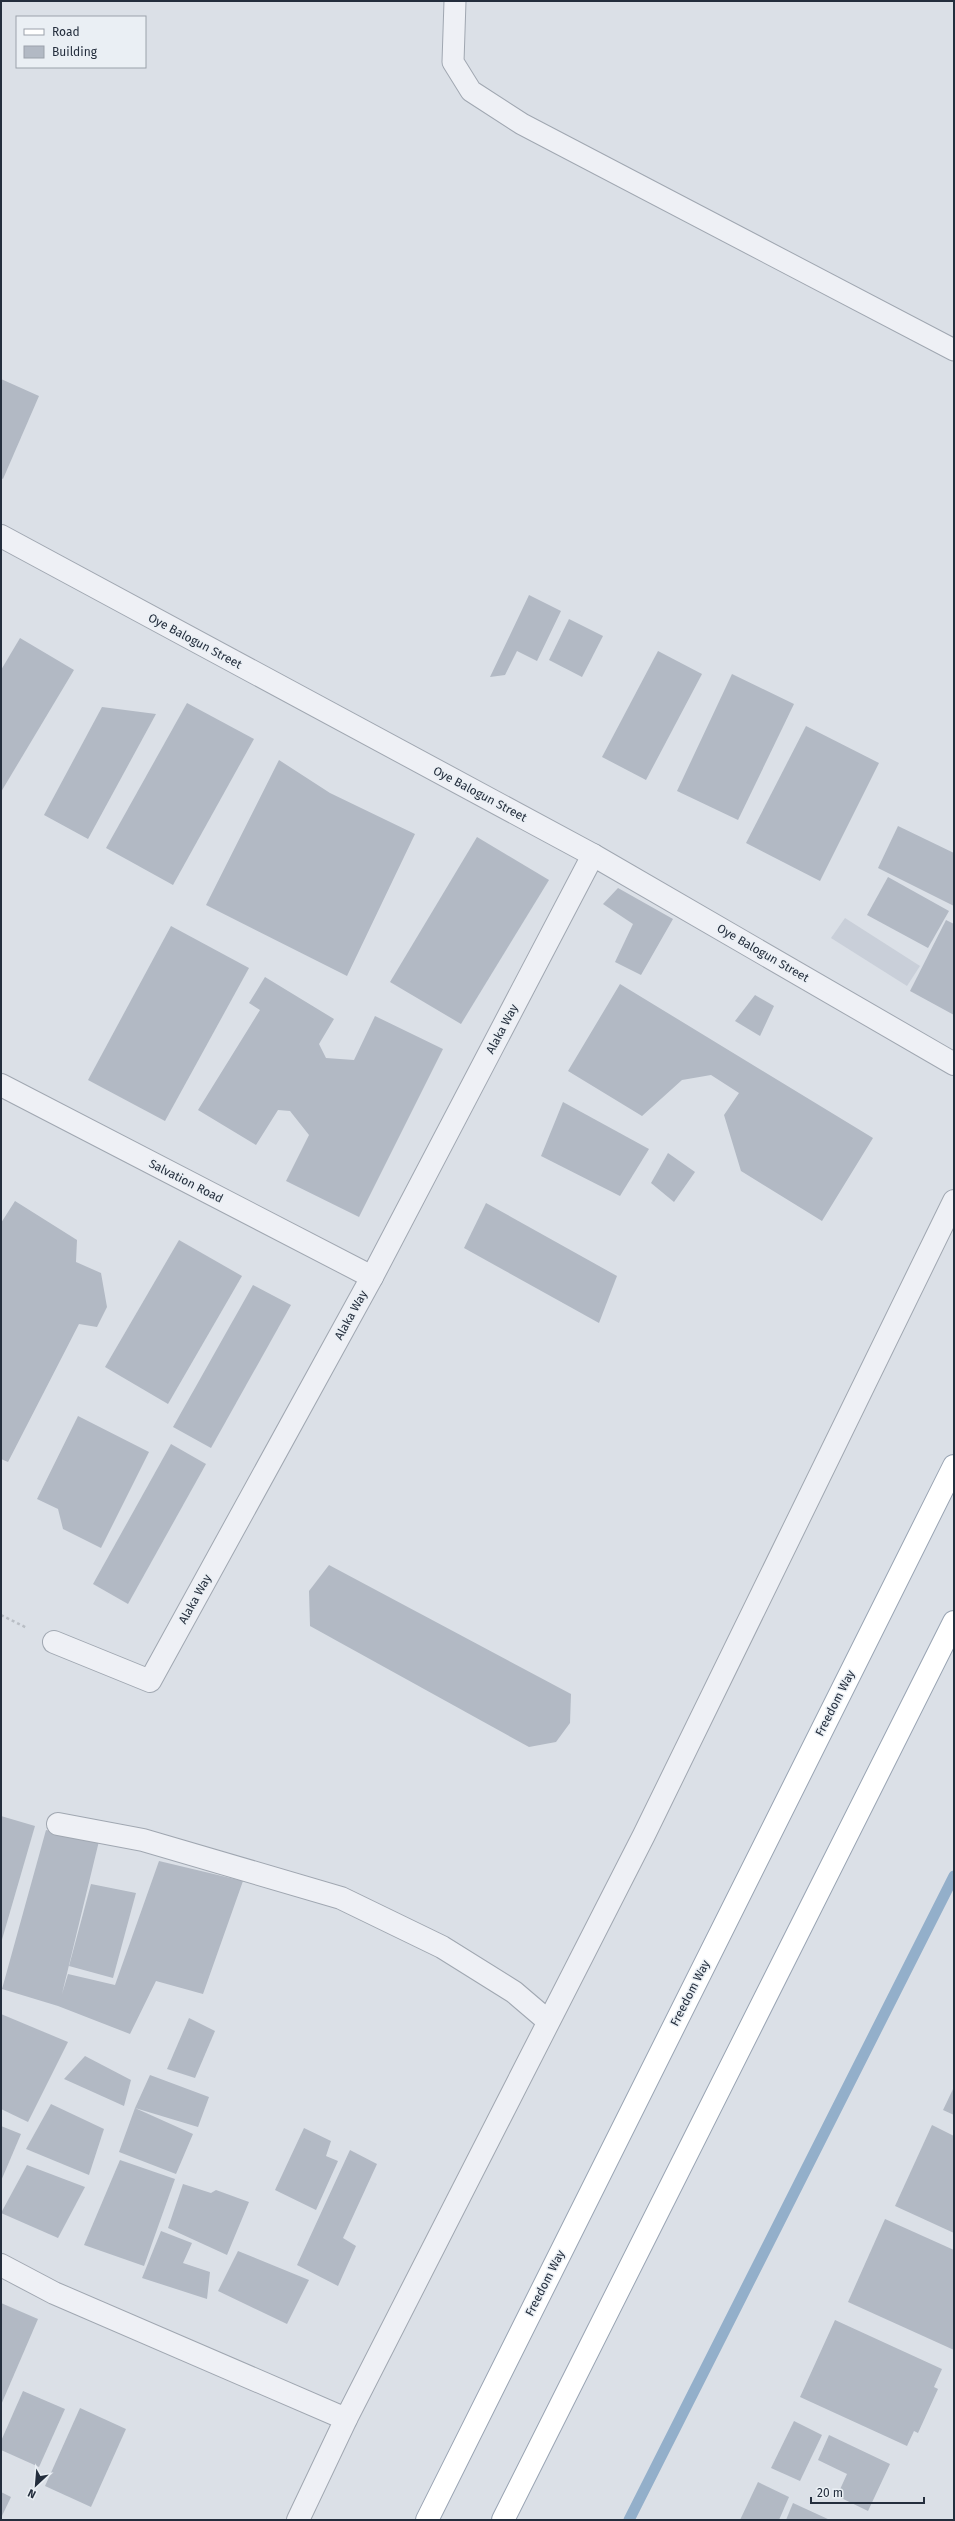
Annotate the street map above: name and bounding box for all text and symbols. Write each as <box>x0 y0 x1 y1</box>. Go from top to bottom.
legend <box>16 16 146 68</box>
text: Road <box>52 25 80 39</box>
text: Building <box>52 45 98 59</box>
street label: Oye Balogun Street <box>146 610 245 672</box>
street label: Oye Balogun Street <box>431 763 530 825</box>
street label: Oye Balogun Street <box>715 921 812 985</box>
street label: Alaka Way <box>483 1002 521 1056</box>
street label: Salvation Road <box>147 1156 225 1206</box>
street label: Alaka Way <box>332 1288 370 1342</box>
street label: Alaka Way <box>176 1572 214 1626</box>
street label: Freedom Way <box>812 1668 858 1738</box>
street label: Freedom Way <box>667 1958 713 2028</box>
street label: Freedom Way <box>522 2248 568 2318</box>
north arrow <box>16 2465 56 2505</box>
scale bar <box>811 2479 924 2505</box>
text: N <box>26 2486 38 2501</box>
text: 20 m <box>817 2486 843 2500</box>

